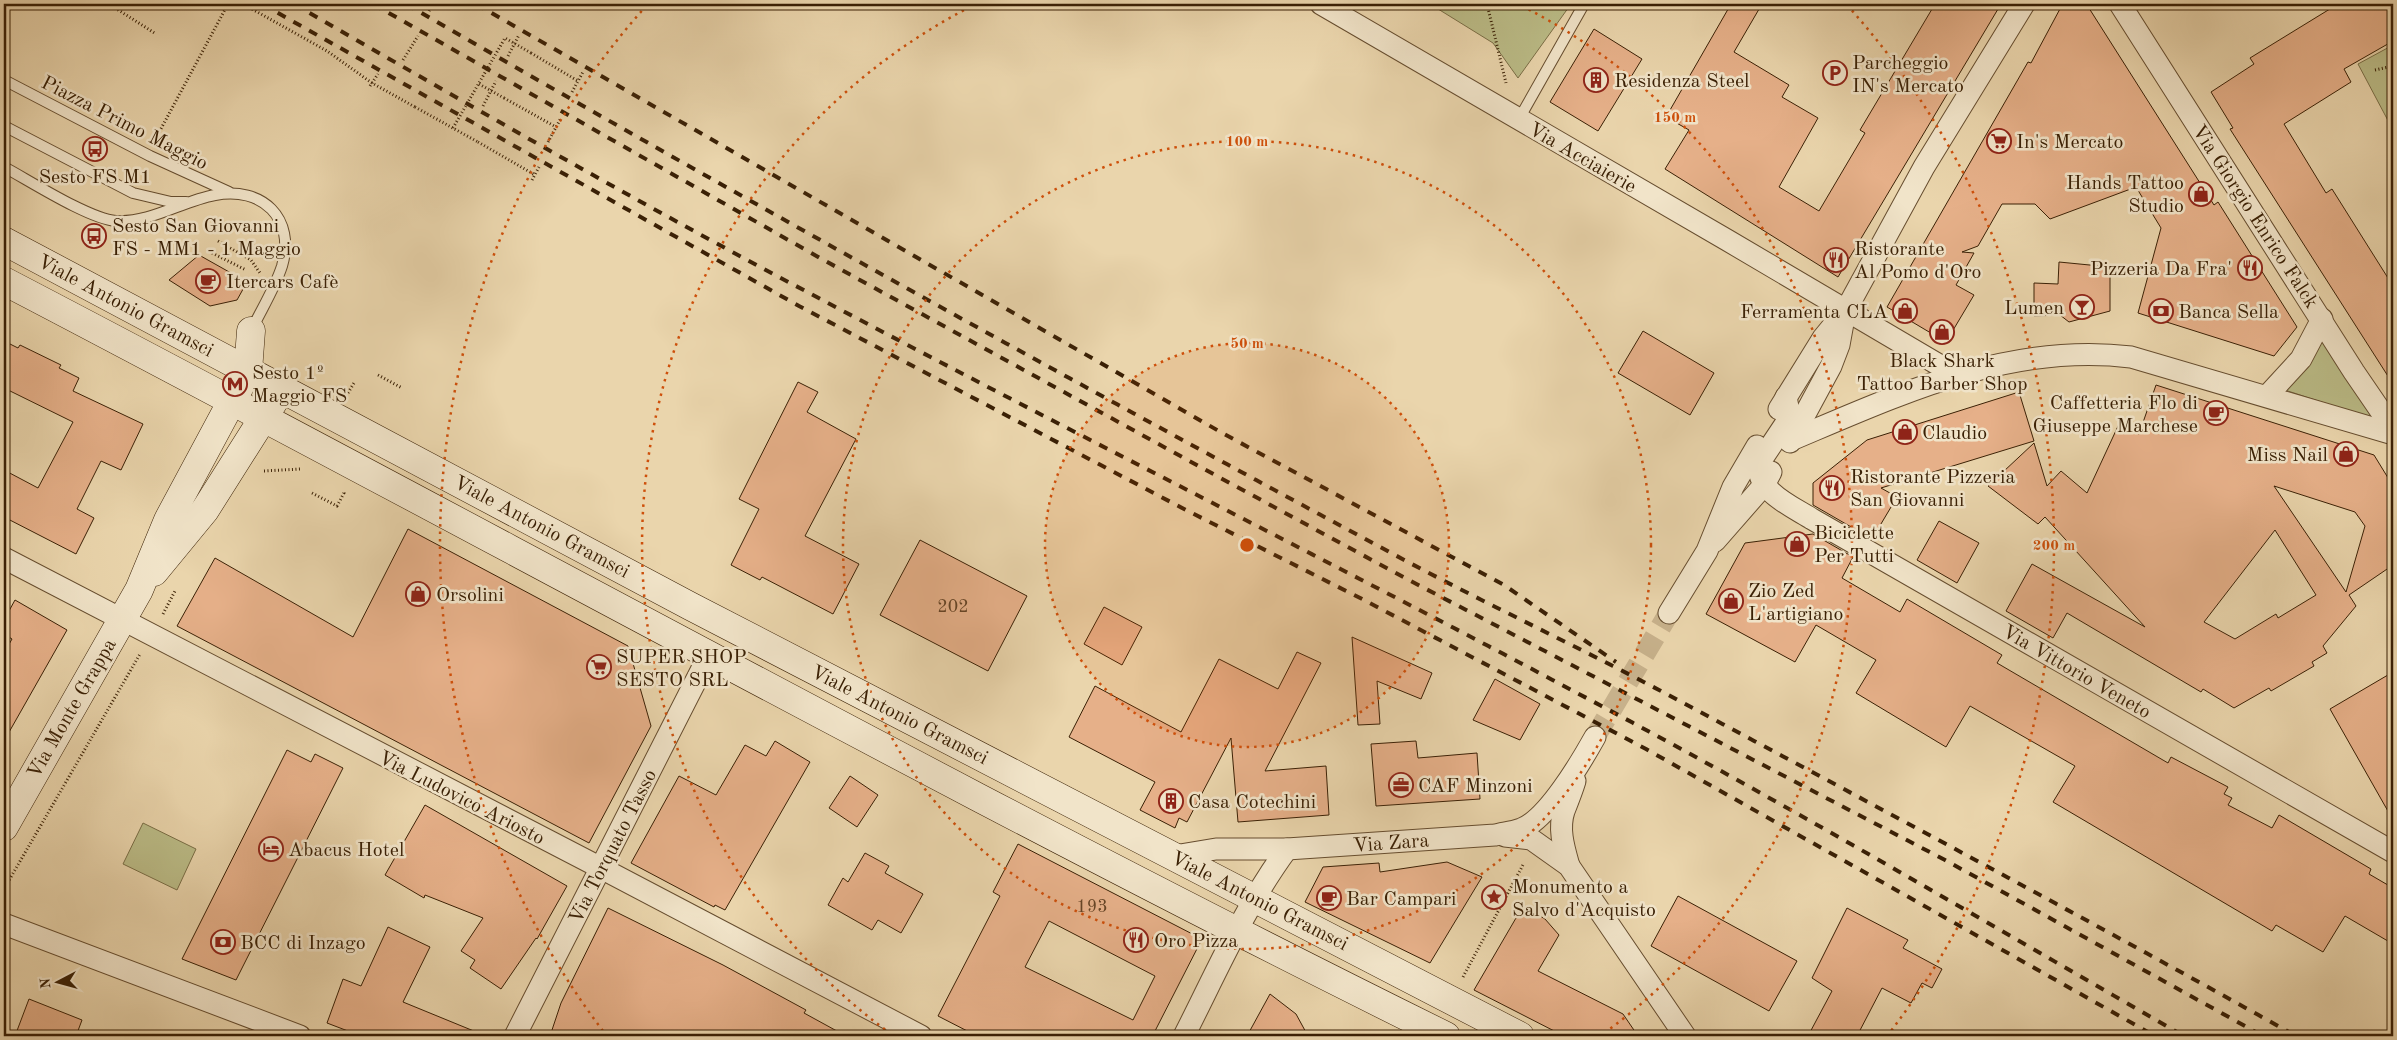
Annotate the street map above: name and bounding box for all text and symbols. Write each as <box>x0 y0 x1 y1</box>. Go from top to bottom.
place label: Parcheggio IN's Mercato <box>1852 54 1964 97</box>
parking icon: Parcheggio IN's Mercato <box>1822 60 1848 86</box>
building icon: Residenza Steel <box>1583 67 1609 93</box>
place label: Residenza Steel <box>1614 72 1750 92</box>
street label: Piazza Primo Maggio <box>38 73 211 174</box>
text: 150 m <box>1654 111 1696 126</box>
street label: Via Acciaierie <box>1525 120 1639 198</box>
street label: Via Giorgio Enrico Falck <box>2188 122 2321 312</box>
supermarket icon: In's Mercato <box>1986 128 2012 154</box>
place label: In's Mercato <box>2016 133 2123 153</box>
text: 100 m <box>1226 135 1268 150</box>
bus stop icon: Sesto FS M1 <box>82 136 108 162</box>
place label: Sesto FS M1 <box>39 168 151 188</box>
place label: Hands Tattoo Studio <box>2066 174 2184 217</box>
shop icon: Hands Tattoo Studio <box>2188 181 2214 207</box>
place label: Sesto San Giovanni FS - MM1 - 1 Maggio <box>112 217 301 260</box>
bus stop icon: Sesto San Giovanni FS - MM1 - 1 Maggio <box>81 223 107 249</box>
place label: Ristorante Al Pomo d'Oro <box>1854 240 1982 283</box>
restaurant icon: Ristorante Al Pomo d'Oro <box>1823 247 1849 273</box>
street label: Viale Antonio Gramsci <box>34 252 216 362</box>
restaurant icon: Pizzeria Da Fra' <box>2237 255 2263 281</box>
place label: Pizzeria Da Fra' <box>2090 260 2232 280</box>
cafe icon: Itercars Cafè <box>195 268 221 294</box>
place label: Itercars Cafè <box>226 273 338 293</box>
bar icon: Lumen <box>2069 294 2095 320</box>
shop icon: Ferramenta CLA <box>1892 298 1918 324</box>
bank icon: Banca Sella <box>2148 298 2174 324</box>
place label: Lumen <box>2004 299 2064 319</box>
place label: Ferramenta CLA <box>1740 303 1888 323</box>
place label: Banca Sella <box>2178 303 2279 323</box>
shop icon: Black Shark Tattoo Barber Shop <box>1929 319 1955 345</box>
text: 50 m <box>1230 337 1264 352</box>
place label: Black Shark Tattoo Barber Shop <box>1856 352 2028 395</box>
place label: Sesto 1º Maggio FS <box>252 364 347 407</box>
metro station icon: Sesto 1º Maggio FS <box>222 371 248 397</box>
place label: Caffetteria Flo di Giuseppe Marchese <box>2033 394 2198 437</box>
cafe icon: Caffetteria Flo di Giuseppe Marchese <box>2203 400 2229 426</box>
shop icon: Claudio <box>1892 419 1918 445</box>
place label: Claudio <box>1922 424 1987 444</box>
shop icon: Miss Nail <box>2333 441 2359 467</box>
place label: Miss Nail <box>2247 446 2328 466</box>
place label: Ristorante Pizzeria San Giovanni <box>1850 468 2015 511</box>
street label: Viale Antonio Gramsci <box>450 473 632 583</box>
restaurant icon: Ristorante Pizzeria San Giovanni <box>1819 475 1845 501</box>
place label: Biciclette Per Tutti <box>1814 524 1894 567</box>
shop icon: Biciclette Per Tutti <box>1784 531 1810 557</box>
centre of rings <box>1238 536 1256 554</box>
text: 200 m <box>2033 539 2075 554</box>
shop icon: Orsolini <box>405 581 431 607</box>
place label: Zio Zed L'artigiano <box>1748 582 1843 625</box>
place label: Orsolini <box>436 586 504 606</box>
shop icon: Zio Zed L'artigiano <box>1718 588 1744 614</box>
house number: 202 <box>937 598 969 616</box>
street label: Via Vittorio Veneto <box>1998 622 2154 723</box>
street label: Via Monte Grappa <box>25 636 121 782</box>
place label: SUPER SHOP SESTO SRL <box>616 648 747 691</box>
supermarket icon: SUPER SHOP SESTO SRL <box>586 654 612 680</box>
street label: Viale Antonio Gramsci <box>807 662 991 769</box>
street label: Via Ludovico Ariosto <box>375 748 547 849</box>
street label: Via Torquato Tasso <box>566 767 661 927</box>
office icon: CAF Minzoni <box>1388 772 1414 798</box>
place label: CAF Minzoni <box>1418 777 1533 797</box>
building icon: Casa Cotechini <box>1158 788 1184 814</box>
place label: Casa Cotechini <box>1188 793 1316 813</box>
street label: Via Zara <box>1352 831 1430 857</box>
hotel icon: Abacus Hotel <box>258 836 284 862</box>
place label: Abacus Hotel <box>288 841 404 861</box>
street label: Viale Antonio Gramsci <box>1167 848 1351 955</box>
place label: Monumento a Salvo d'Acquisto <box>1512 878 1656 921</box>
place icon: Monumento a Salvo d'Acquisto <box>1481 884 1507 910</box>
cafe icon: Bar Campari <box>1316 885 1342 911</box>
place label: Bar Campari <box>1346 890 1456 910</box>
house number: 193 <box>1076 898 1108 916</box>
restaurant icon: Oro Pizza <box>1123 927 1149 953</box>
bank icon: BCC di Inzago <box>210 929 236 955</box>
place label: Oro Pizza <box>1154 932 1238 952</box>
place label: BCC di Inzago <box>240 934 366 954</box>
north arrow <box>32 958 82 1008</box>
text: N <box>39 977 54 989</box>

